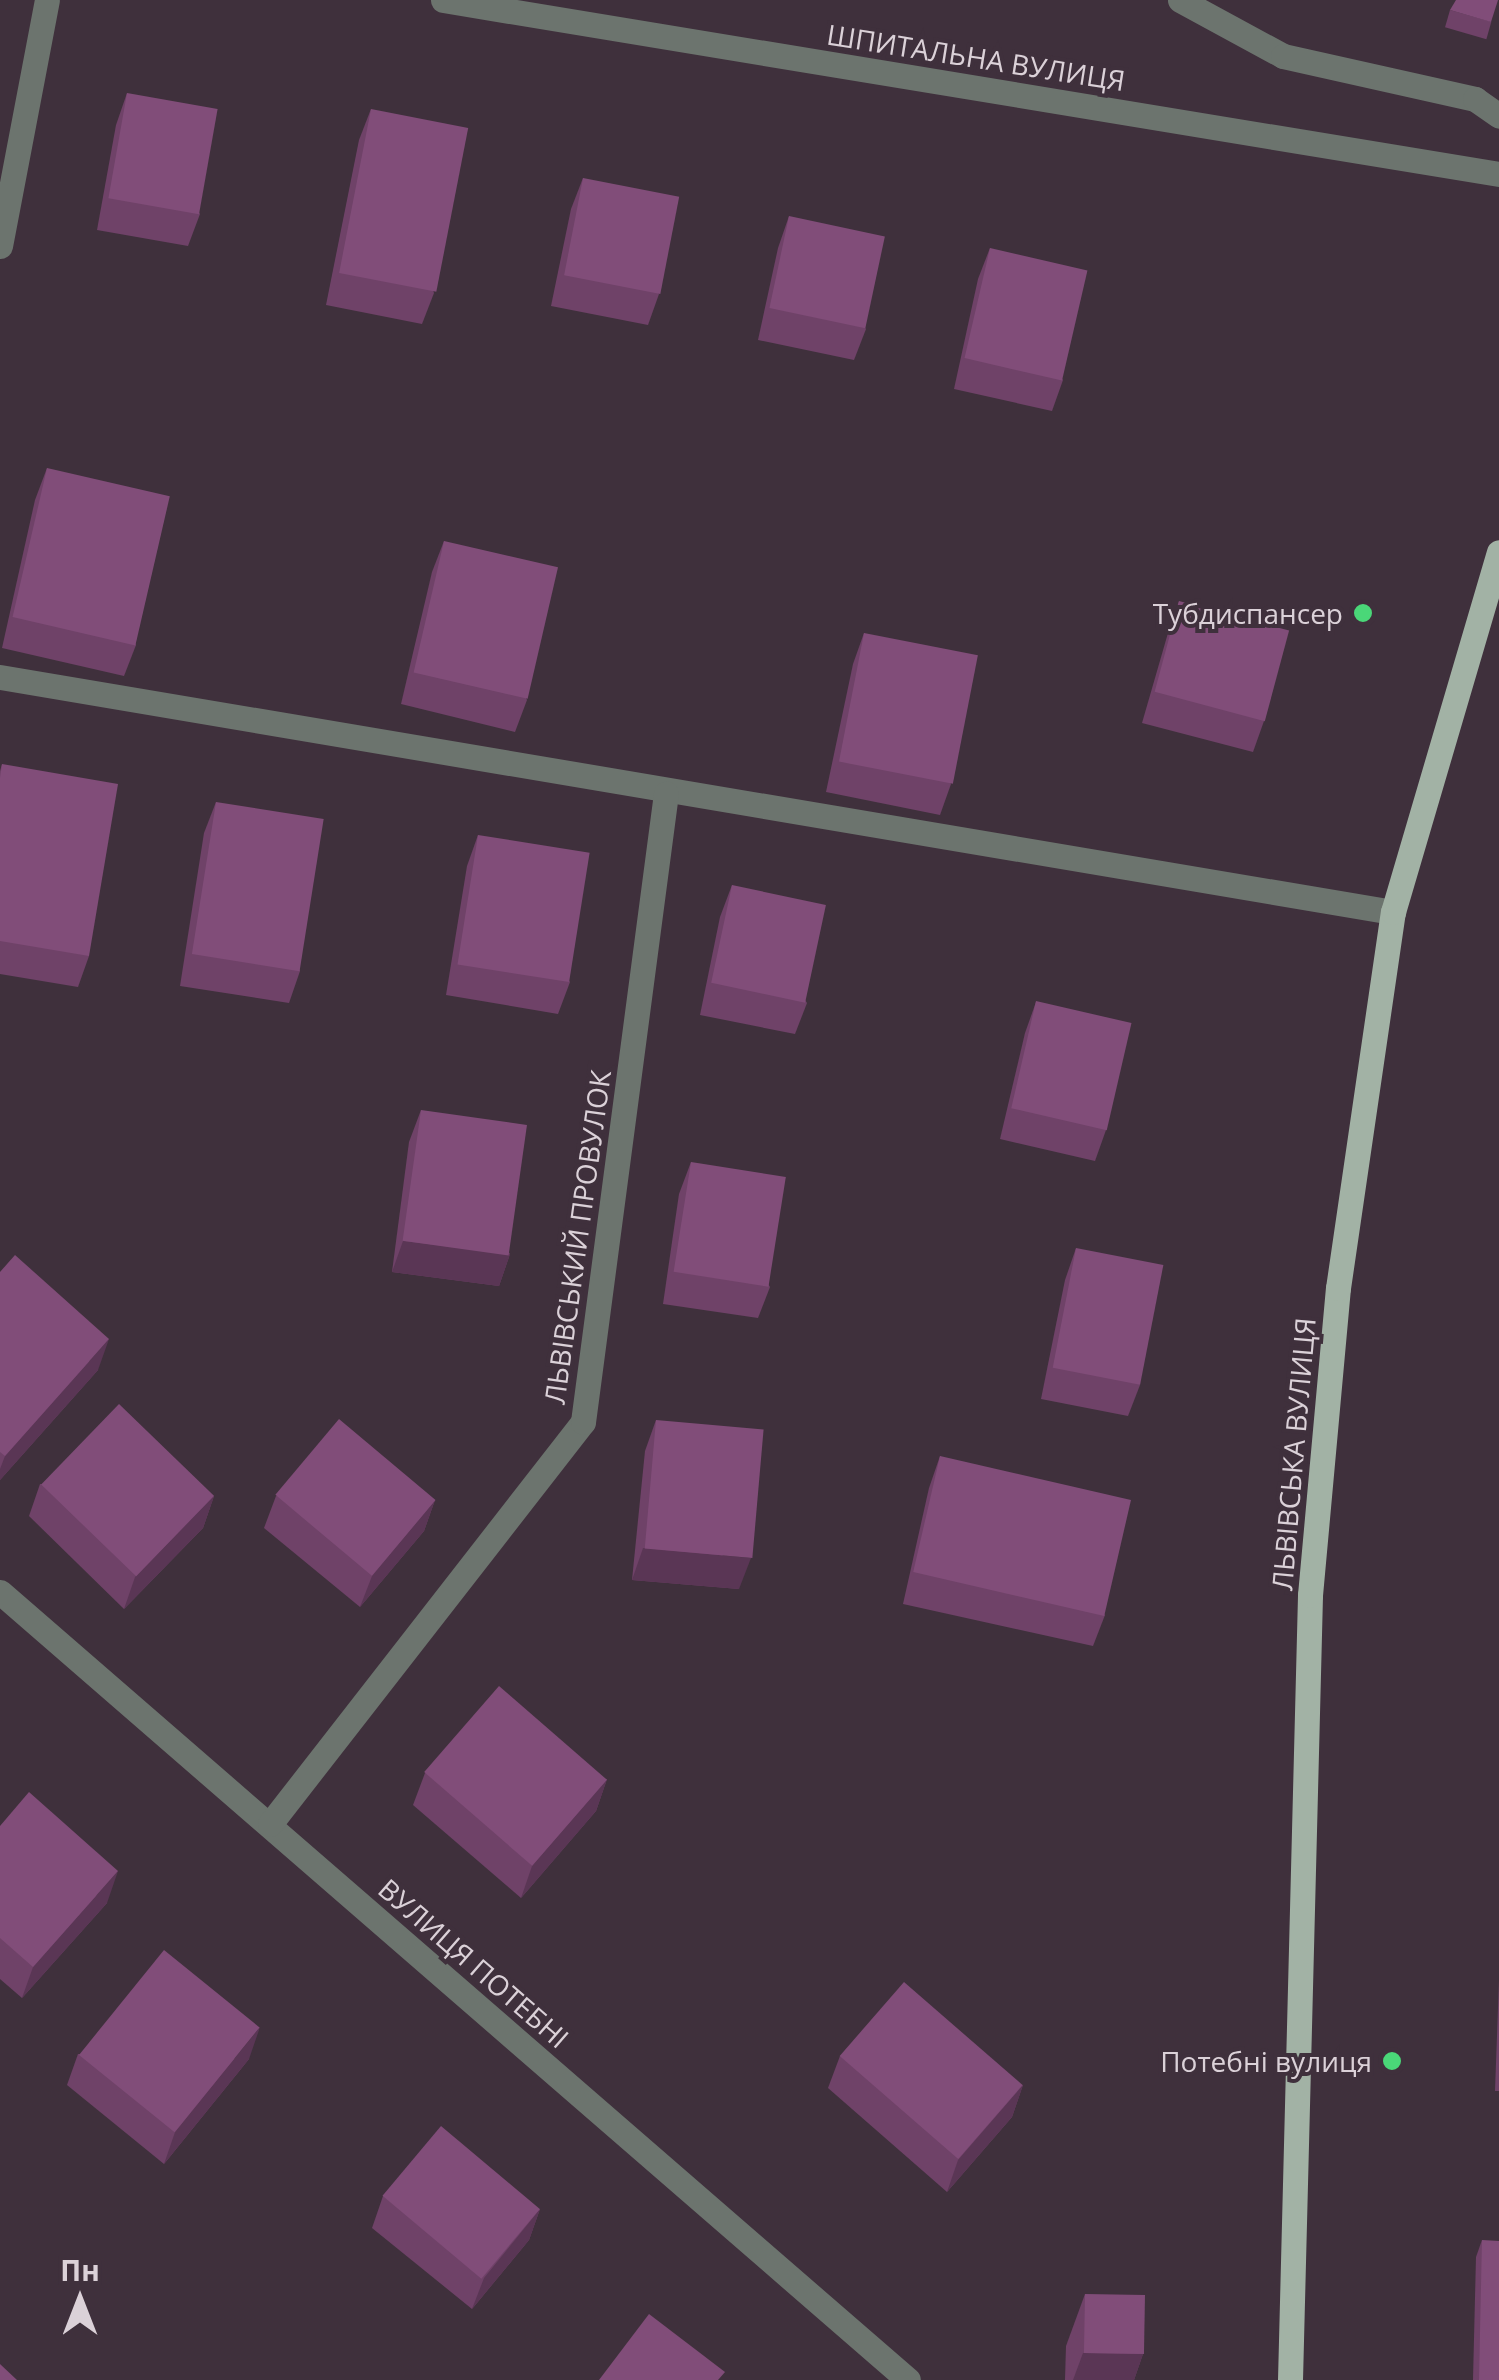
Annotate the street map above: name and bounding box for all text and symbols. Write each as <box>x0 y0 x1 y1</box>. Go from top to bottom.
street label: ШПИТАЛЬНА ВУЛИЦЯ <box>825 17 1127 97</box>
place label: Тубдиспансер <box>1153 596 1343 630</box>
marker: Тубдиспансер <box>1352 602 1374 624</box>
street label: ЛЬВІВСЬКИЙ ПРОВУЛОК <box>537 1068 617 1406</box>
street label: ЛЬВІВСЬКА ВУЛИЦЯ <box>1264 1316 1322 1592</box>
street label: ВУЛИЦЯ ПОТЕБНІ <box>372 1871 576 2055</box>
place label: Потебні вулиця <box>1160 2044 1372 2078</box>
marker: Потебні вулиця <box>1381 2050 1403 2072</box>
north arrow <box>30 2250 130 2350</box>
text: Пн <box>60 2251 100 2289</box>

